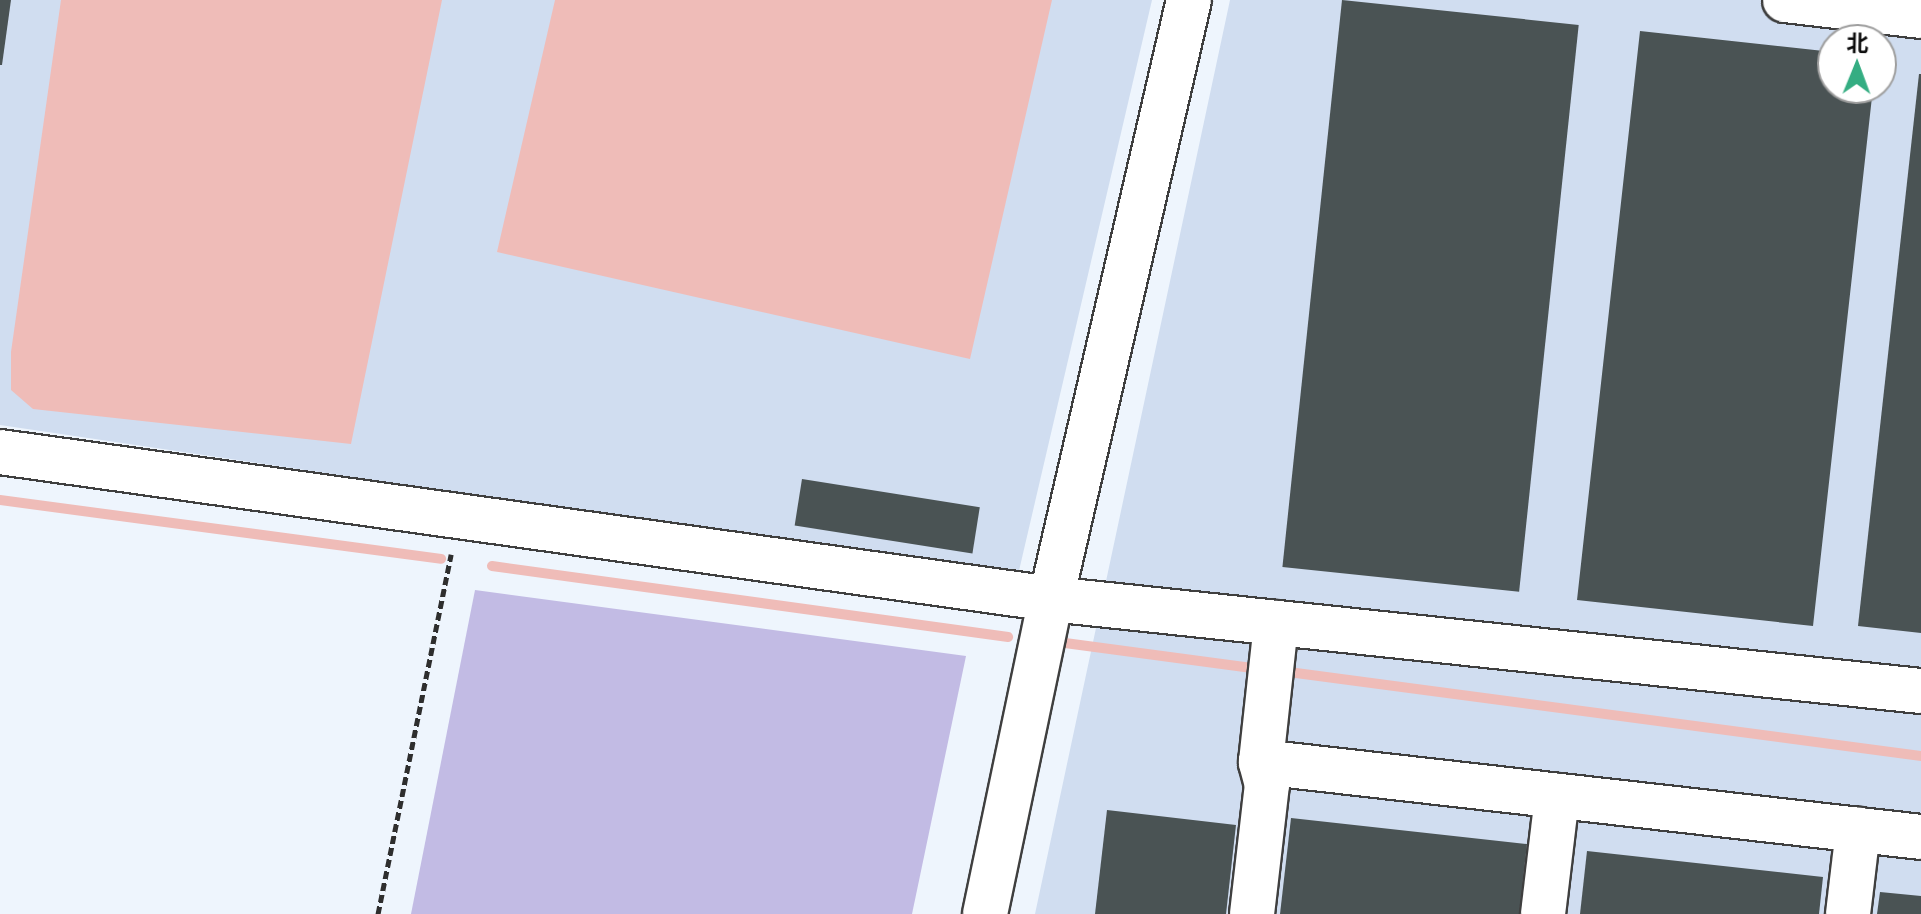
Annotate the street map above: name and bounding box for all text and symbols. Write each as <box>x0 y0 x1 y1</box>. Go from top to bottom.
north arrow <box>1817 24 1897 104</box>
text: 北 <box>1846 27 1869 57</box>

